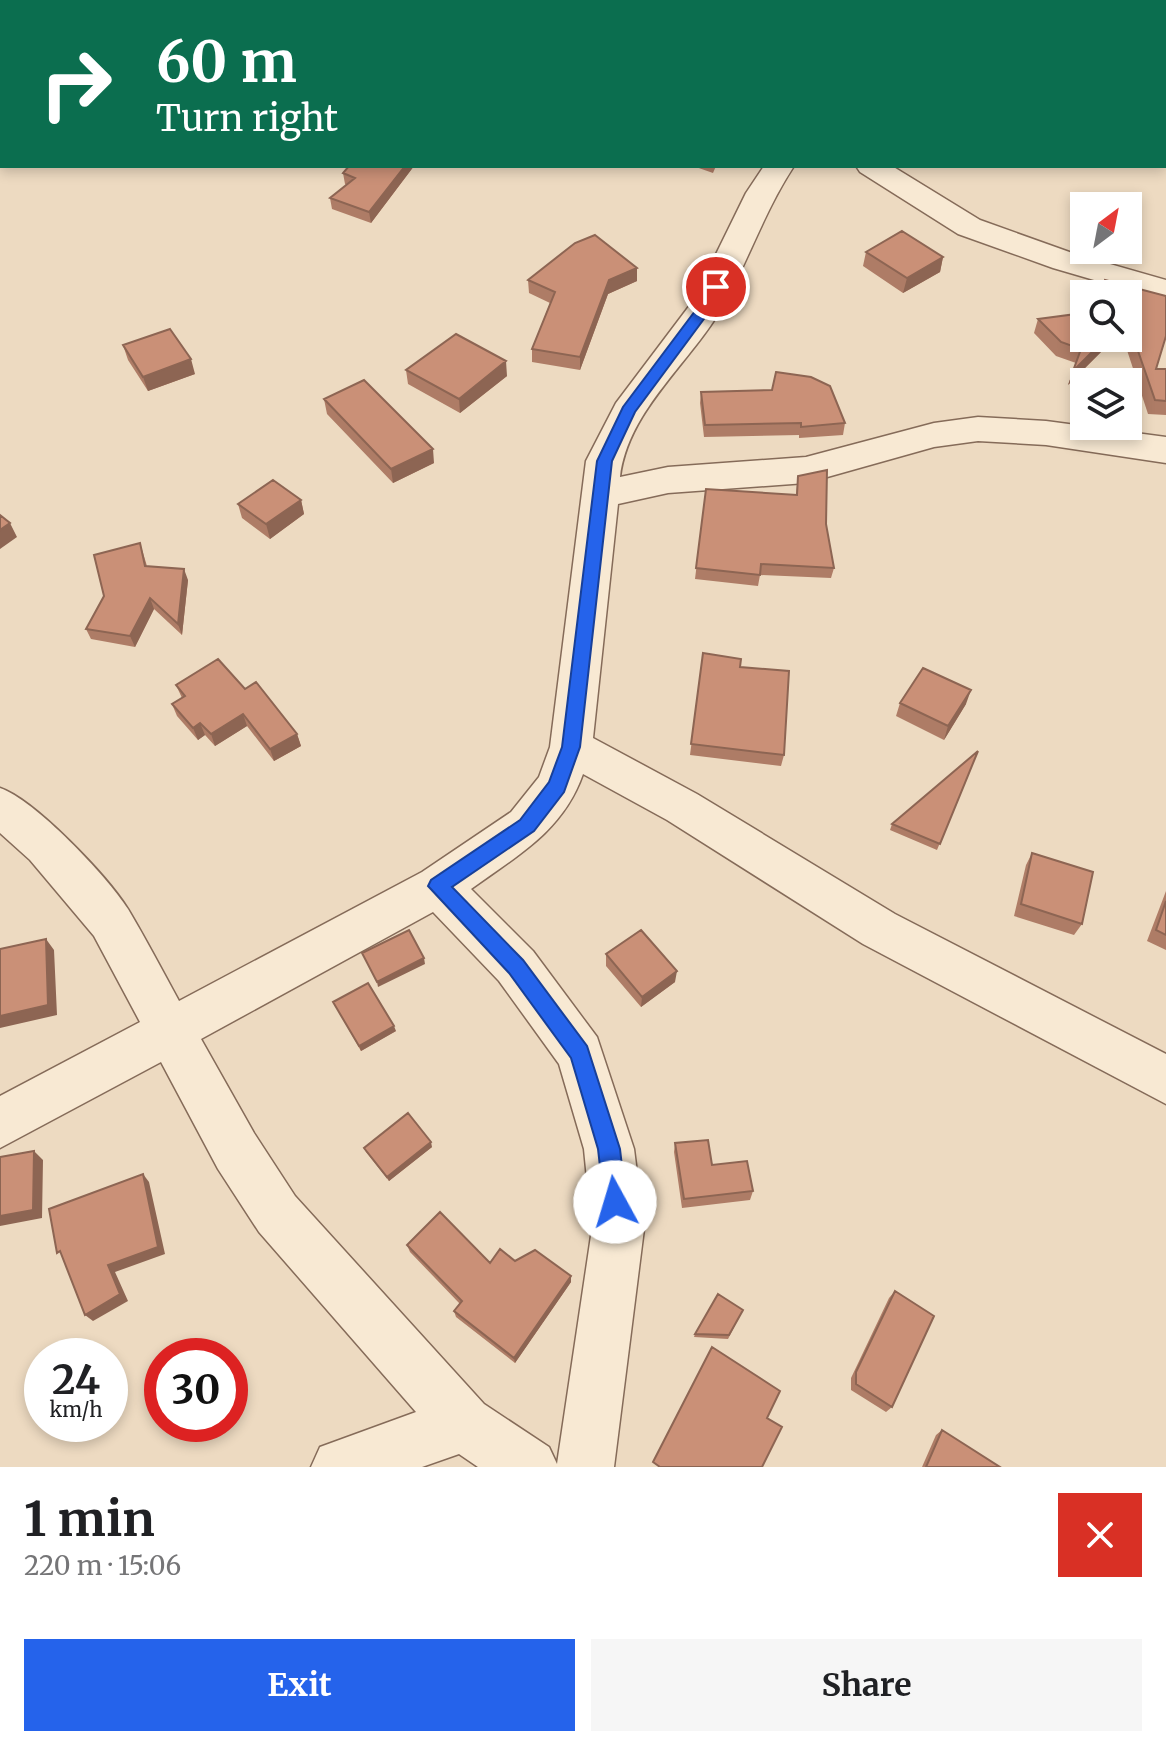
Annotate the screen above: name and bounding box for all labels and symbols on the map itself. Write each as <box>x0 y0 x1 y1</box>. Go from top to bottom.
north arrow <box>1070 192 1142 264</box>
pin <box>682 253 750 321</box>
position arrow <box>573 1160 657 1244</box>
speed limit sign: 30 <box>144 1338 248 1442</box>

